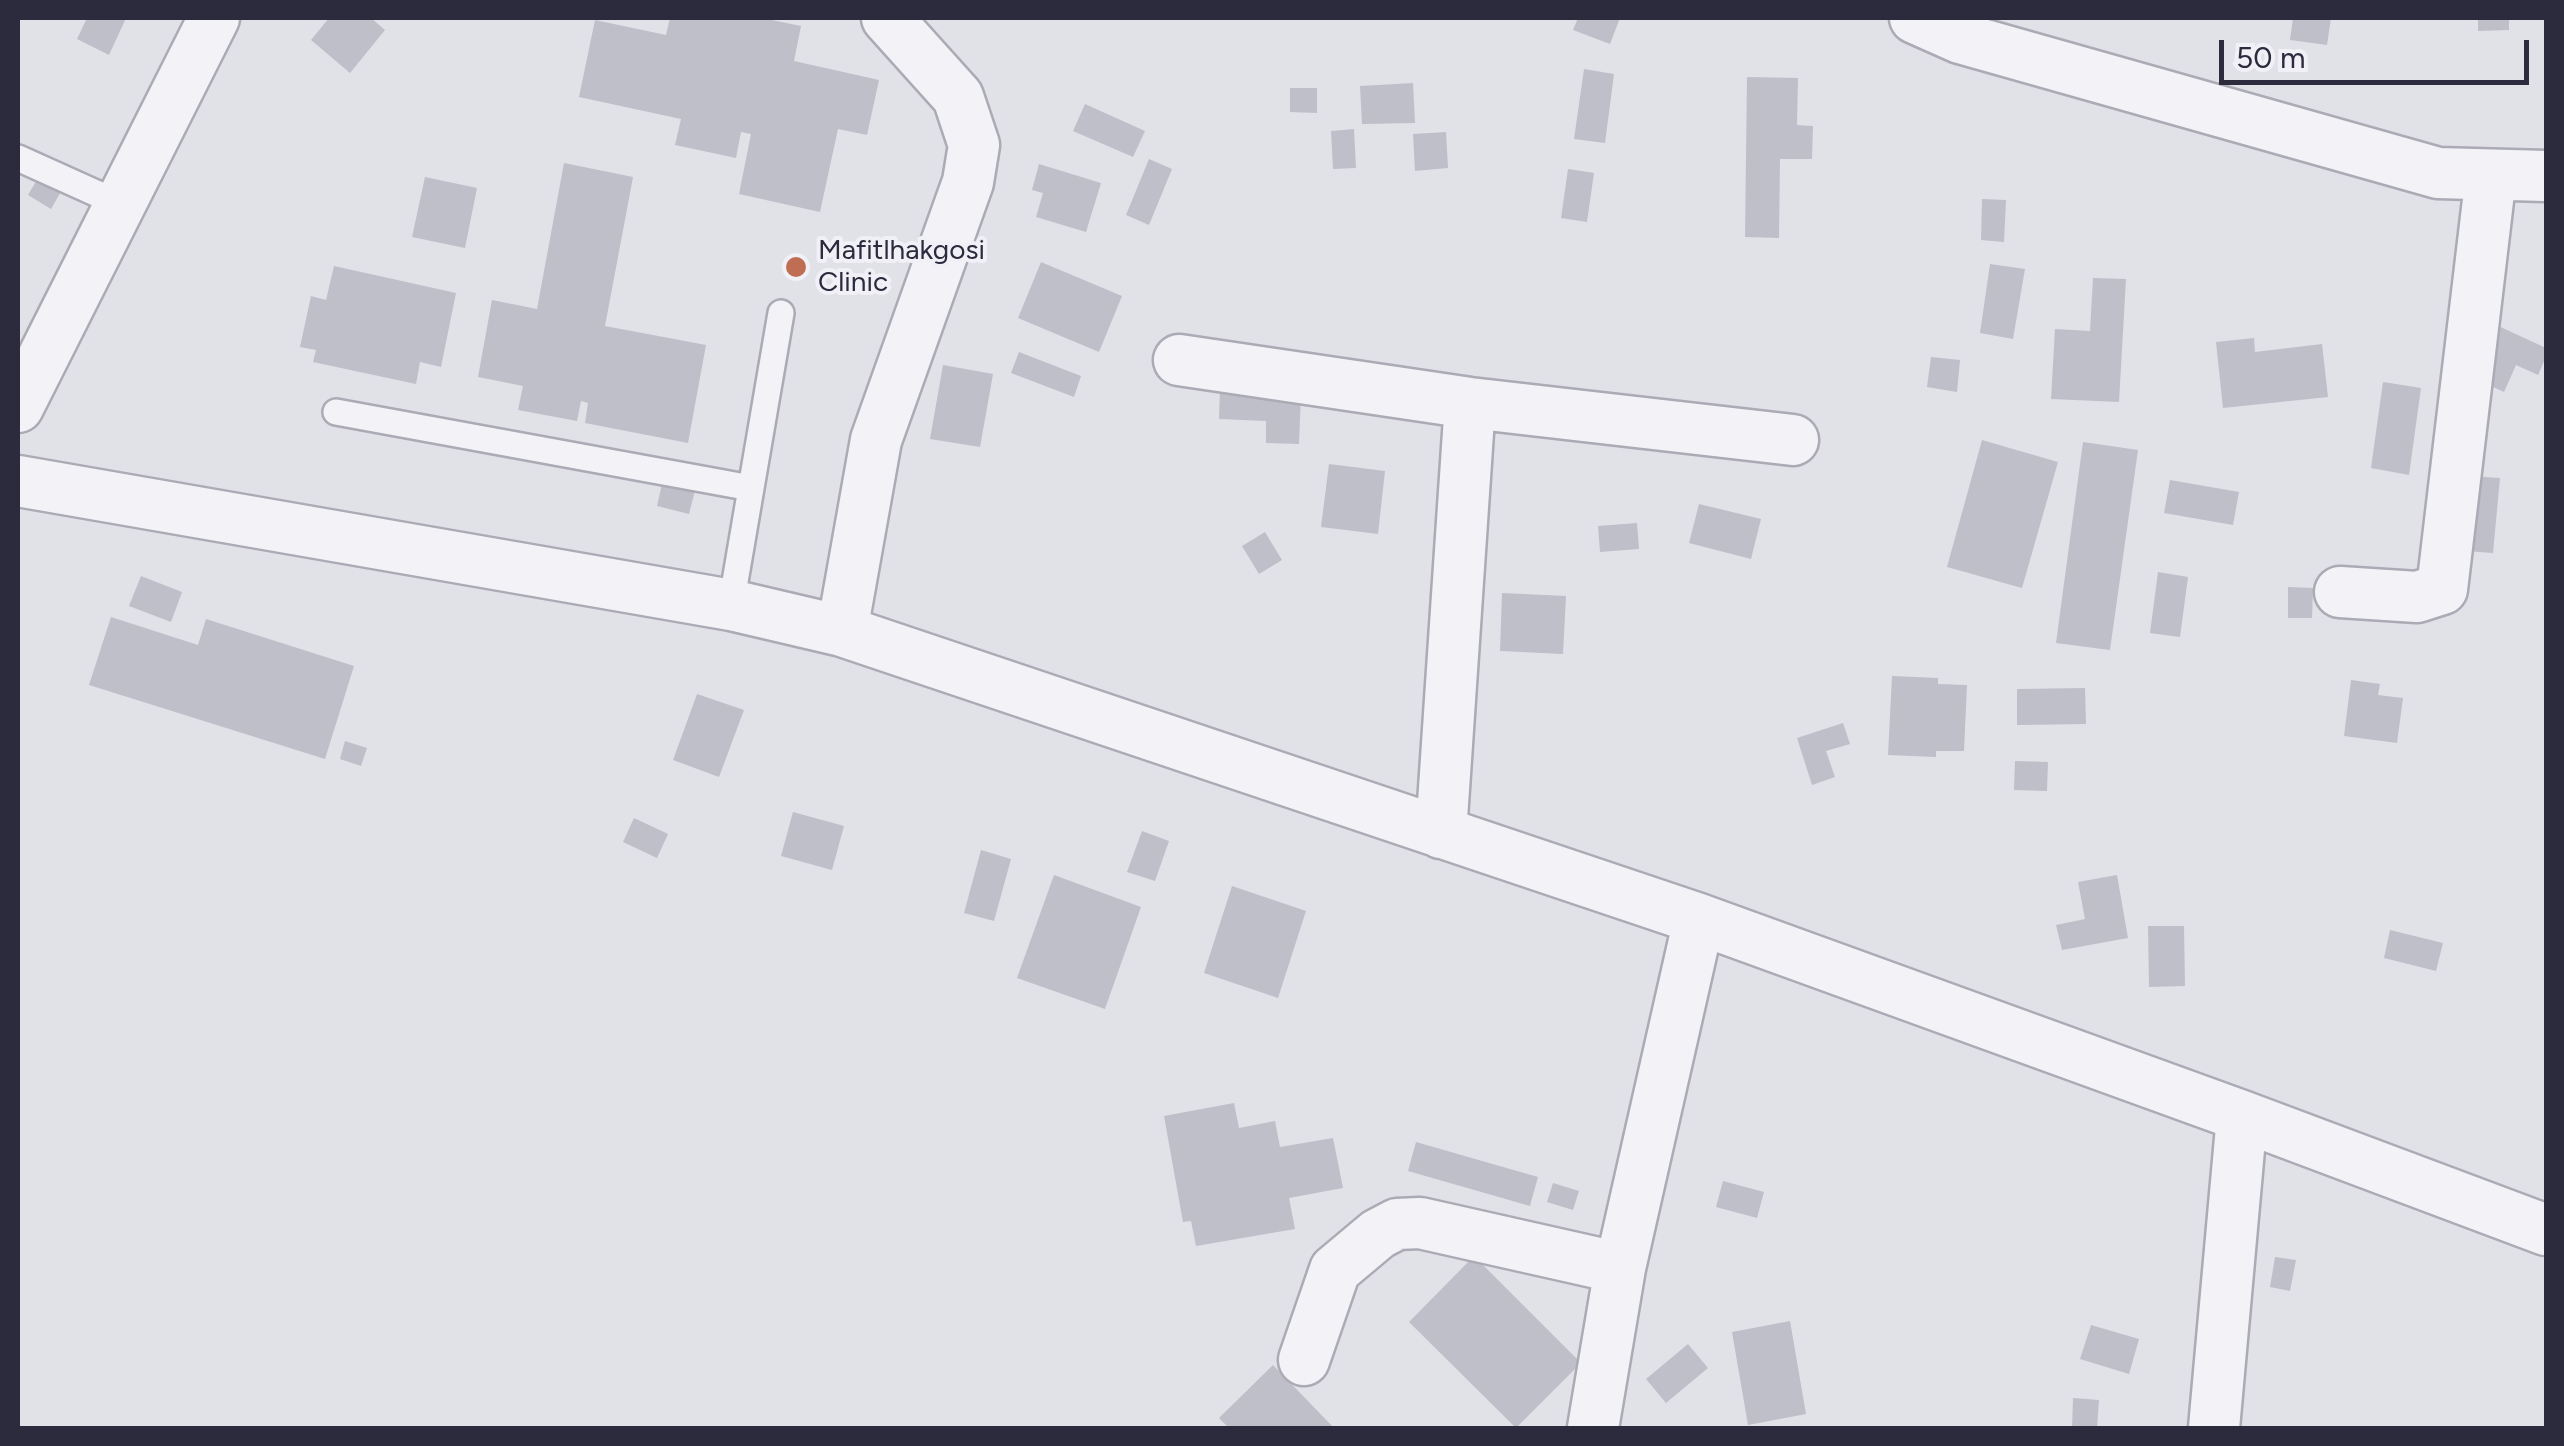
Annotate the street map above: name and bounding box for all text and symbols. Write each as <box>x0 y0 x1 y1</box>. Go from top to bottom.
scale bar <box>2224 20 2534 82</box>
text: 50 m <box>2236 39 2305 76</box>
place label: Mafitlhakgosi Clinic <box>818 234 985 300</box>
marker: Mafitlhakgosi Clinic <box>783 254 809 280</box>

